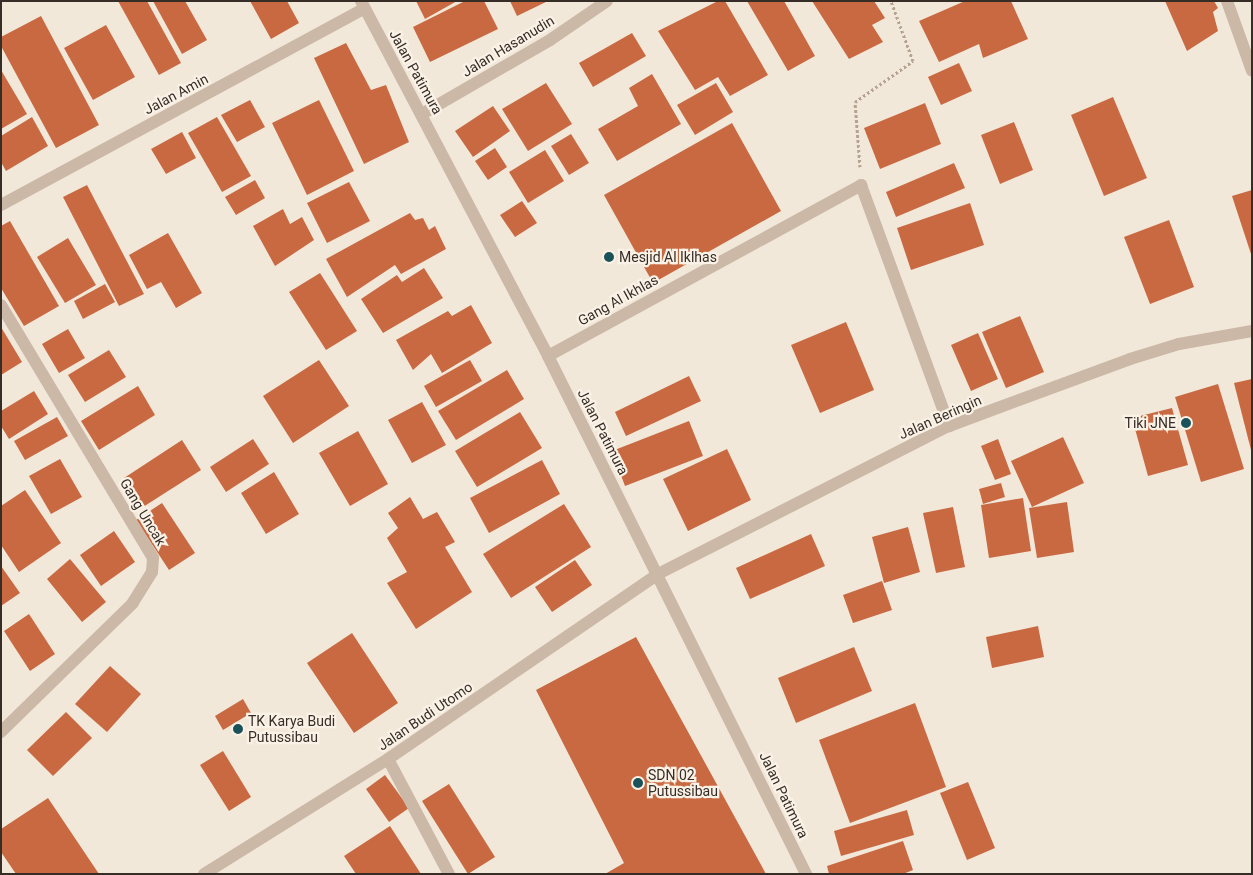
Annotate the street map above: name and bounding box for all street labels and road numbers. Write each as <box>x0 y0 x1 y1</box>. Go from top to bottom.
street label: Jalan Hasanudin <box>459 12 557 80</box>
street label: Jalan Patimura <box>386 27 446 117</box>
street label: Jalan Amin <box>141 70 211 118</box>
street label: Gang Al Ikhlas <box>575 271 661 329</box>
street label: Jalan Patimura <box>574 386 632 478</box>
street label: Jalan Beringin <box>896 391 984 443</box>
street label: Gang Uncak <box>116 476 170 548</box>
street label: Jalan Budi Utomo <box>374 678 476 754</box>
street label: Jalan Patimura <box>756 749 812 841</box>

